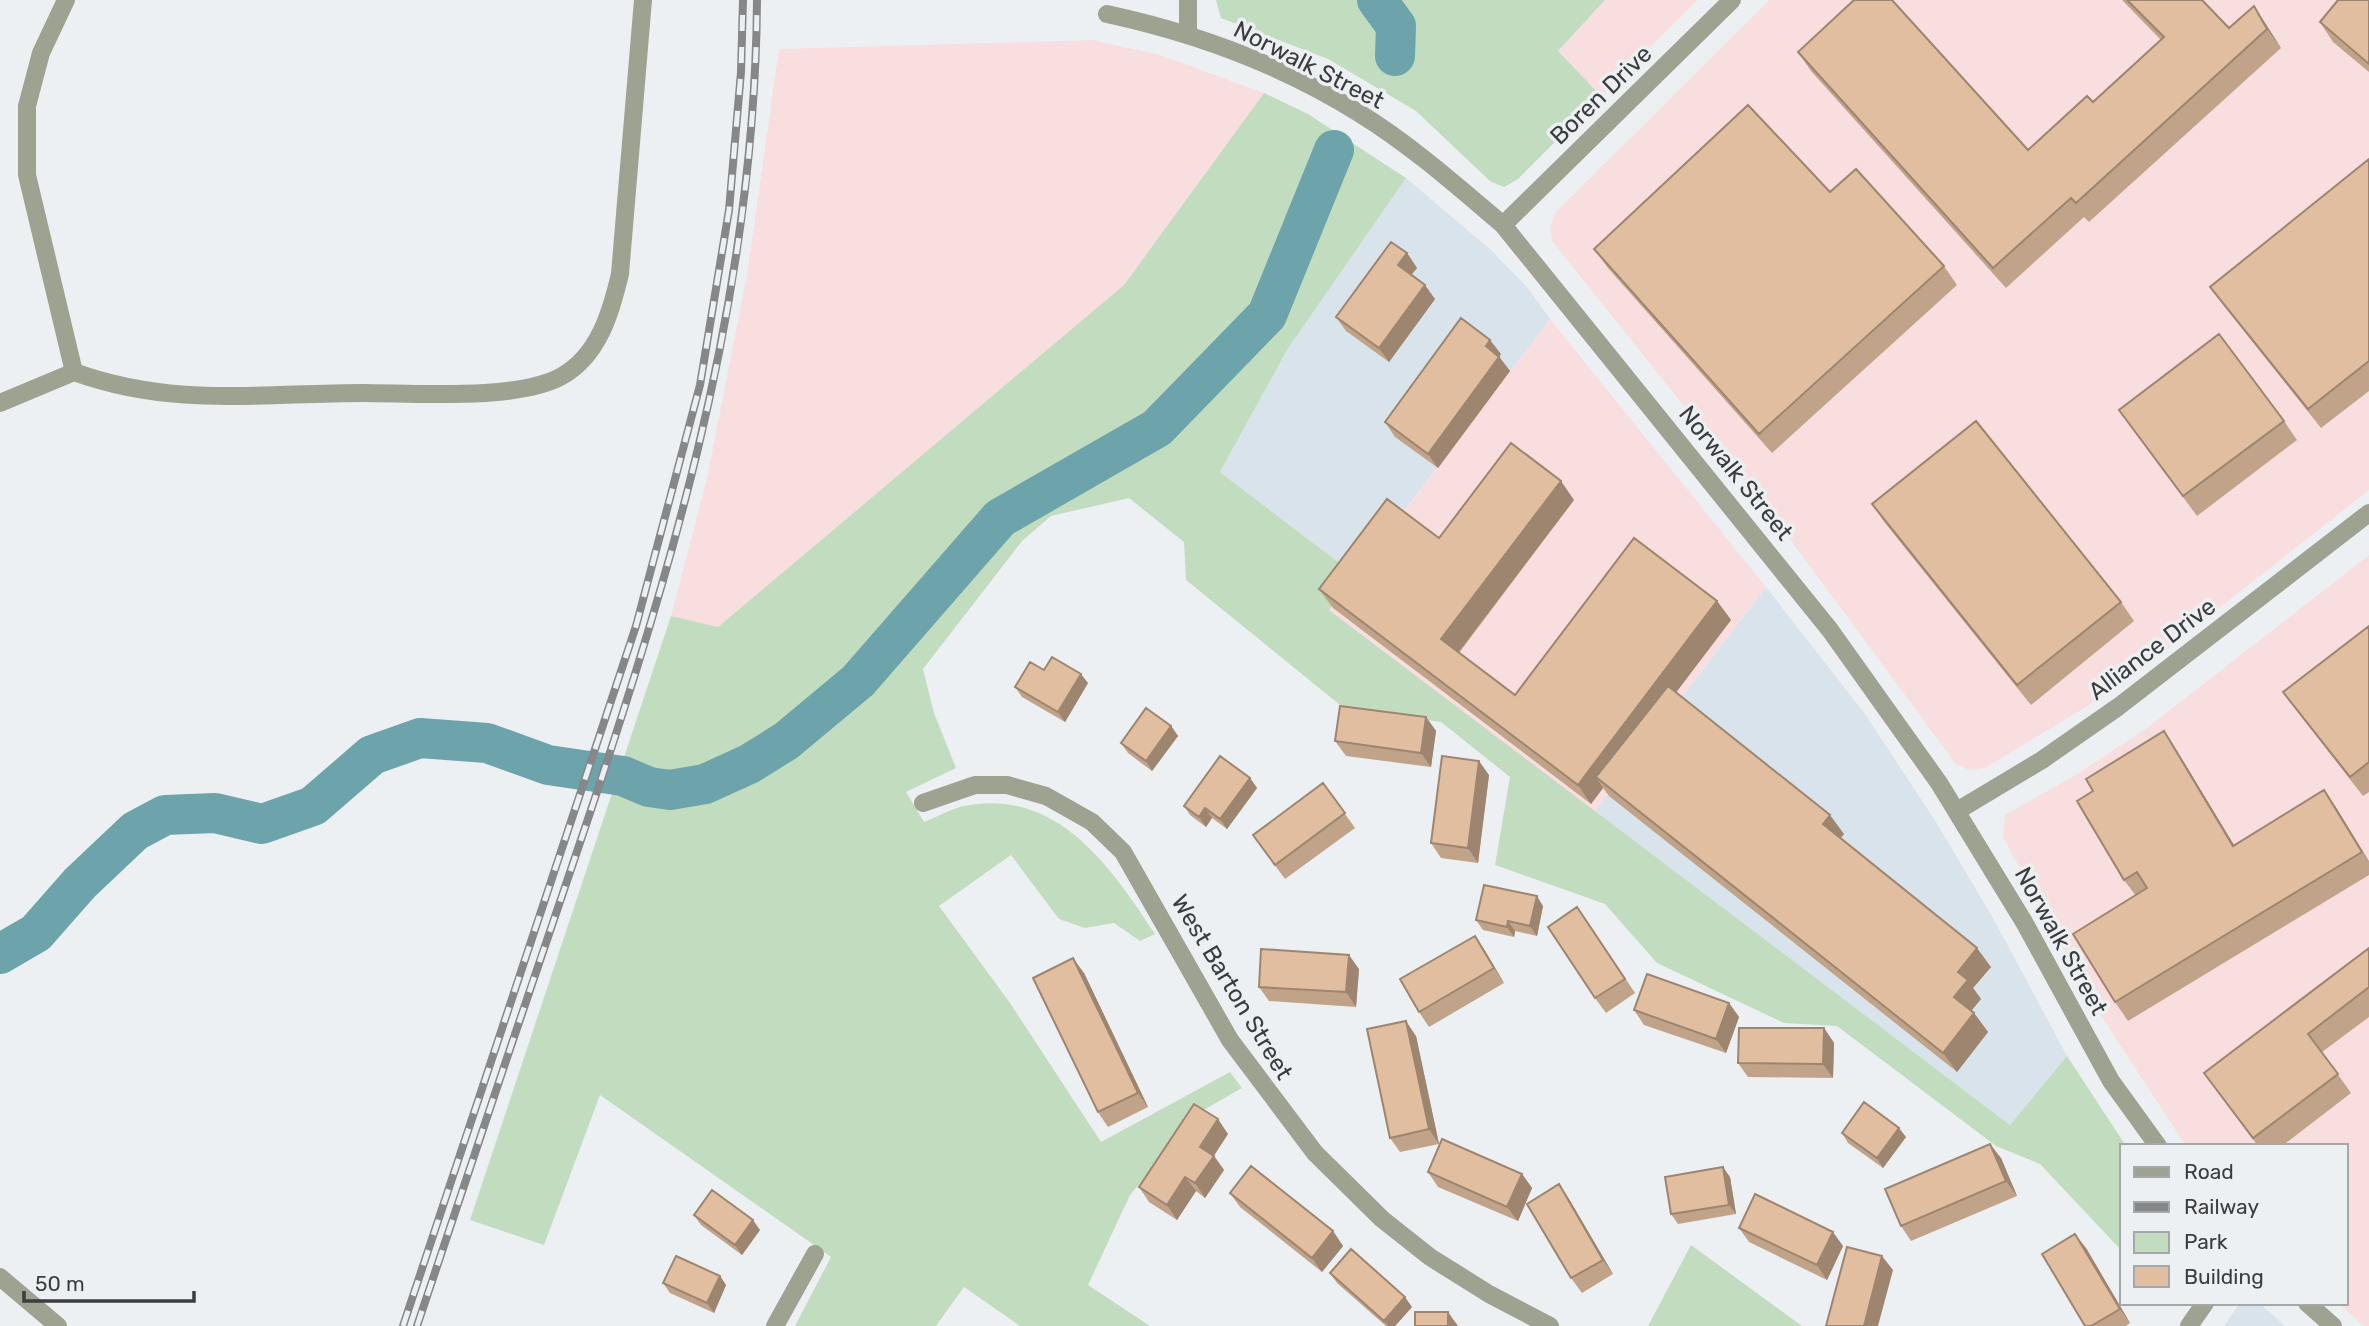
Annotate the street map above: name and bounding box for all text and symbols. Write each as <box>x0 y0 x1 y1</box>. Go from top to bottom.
street label: Norwalk Street <box>1229 15 1389 115</box>
street label: Boren Drive <box>1544 40 1658 150</box>
street label: Norwalk Street <box>1673 400 1799 546</box>
street label: Alliance Drive <box>2083 592 2221 706</box>
street label: Norwalk Street <box>2009 862 2113 1020</box>
street label: West Barton Street <box>1166 889 1298 1085</box>
legend <box>2120 1144 2348 1305</box>
text: Road <box>2184 1159 2234 1184</box>
text: Railway <box>2184 1194 2259 1219</box>
text: Park <box>2184 1229 2228 1254</box>
scale bar <box>24 1260 194 1304</box>
text: Building <box>2184 1264 2264 1289</box>
text: 50 m <box>35 1271 85 1296</box>

